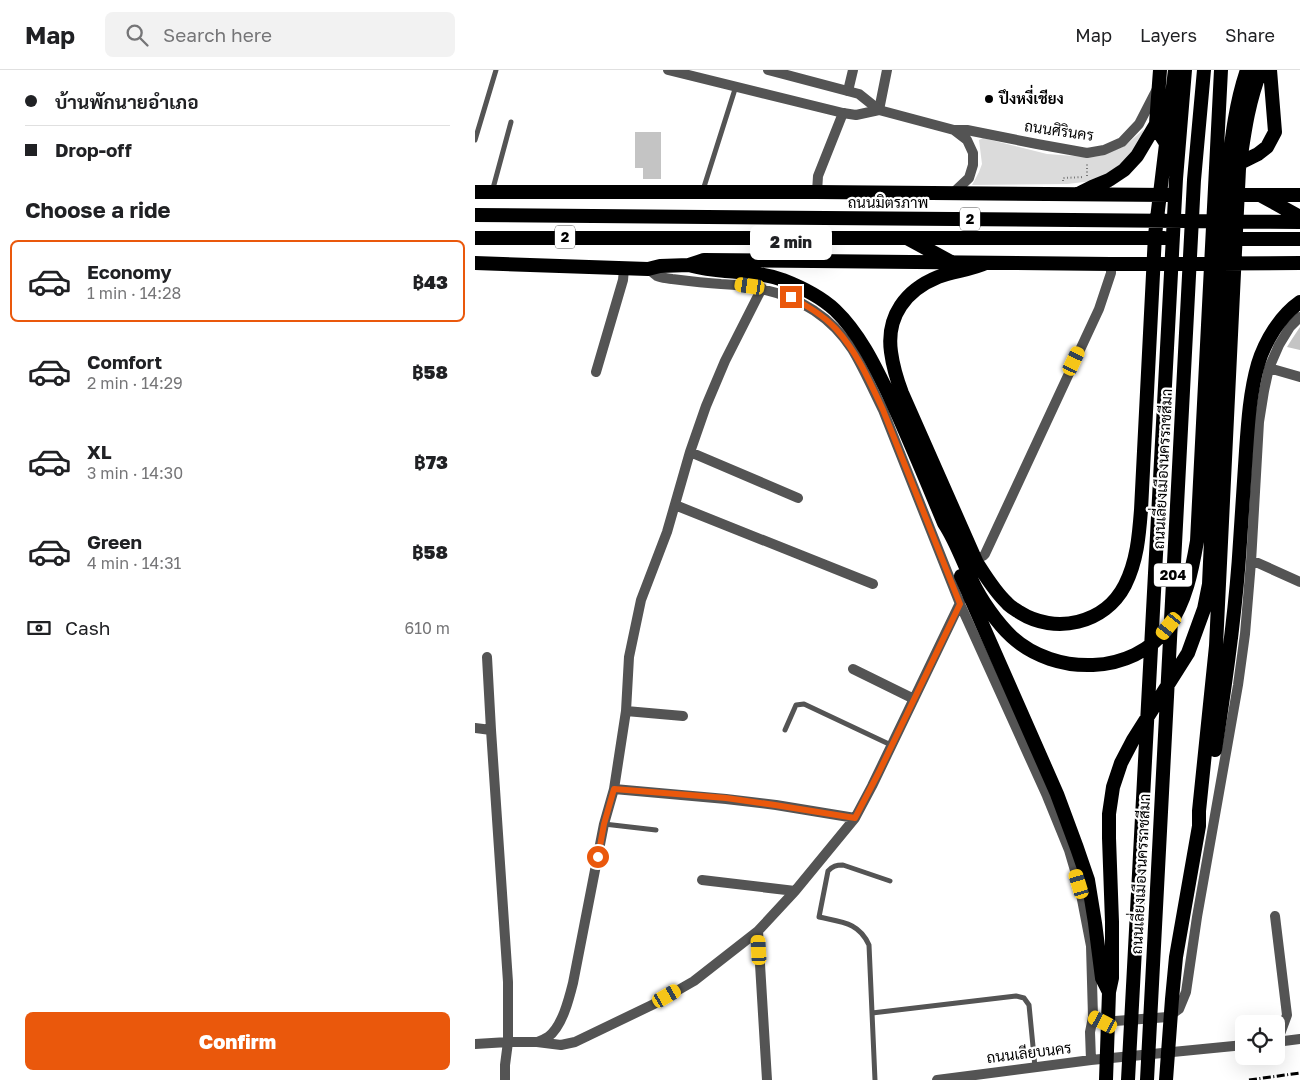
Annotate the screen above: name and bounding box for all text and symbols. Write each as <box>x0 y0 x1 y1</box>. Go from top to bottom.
search box <box>105 12 455 57</box>
text: Map <box>25 20 75 49</box>
icon: search <box>123 21 151 49</box>
text: Search here <box>163 23 272 46</box>
text: Map <box>1075 24 1112 46</box>
text: Layers <box>1140 24 1197 46</box>
text: Share <box>1225 24 1275 46</box>
place label: ปึงหงี่เชียง <box>998 84 1064 107</box>
text: บ้านพักนายอำเภอ <box>55 90 199 113</box>
marker: ปึงหงี่เชียง <box>983 93 995 105</box>
street label: ถนนศิรินคร <box>1023 116 1095 144</box>
text: Drop-off <box>55 138 132 161</box>
street label: ถนนมิตรภาพ <box>848 193 928 211</box>
text: Choose a ride <box>25 196 171 223</box>
road number: 2 <box>960 208 980 230</box>
callout: 2 min <box>750 224 832 260</box>
road number: 2 <box>555 226 575 248</box>
text: 2 min <box>770 232 812 252</box>
icon: car <box>27 259 72 304</box>
text: Economy <box>87 260 172 283</box>
text: ฿43 <box>412 270 448 293</box>
car <box>734 276 765 296</box>
text: 1 min · 14:28 <box>87 283 181 303</box>
route end <box>780 286 802 308</box>
car <box>1060 344 1087 378</box>
icon: car <box>27 349 72 394</box>
text: Comfort <box>87 350 162 373</box>
text: ฿58 <box>412 360 448 383</box>
text: 2 min · 14:29 <box>87 373 183 393</box>
street label: ถนนเลี่ยงเมืองนครราชสีมา <box>1144 388 1175 550</box>
icon: car <box>27 439 72 484</box>
text: XL <box>87 440 112 463</box>
text: ฿73 <box>414 450 448 473</box>
text: 3 min · 14:30 <box>87 463 183 483</box>
icon: car <box>27 529 72 574</box>
text: Green <box>87 530 142 553</box>
text: ฿58 <box>412 540 448 563</box>
text: 4 min · 14:31 <box>87 553 181 573</box>
road number: 204 <box>1154 564 1192 586</box>
car <box>1153 610 1184 642</box>
icon: cash <box>25 614 53 642</box>
text: Cash <box>65 616 110 639</box>
text: 610 m <box>404 618 450 638</box>
street label: ถนนเลี่ยงเมืองนครราชสีมา <box>1122 793 1153 955</box>
route start <box>587 846 609 868</box>
car <box>1067 867 1090 901</box>
car <box>750 935 767 965</box>
car <box>650 982 683 1010</box>
car <box>1086 1009 1119 1035</box>
button: Confirm <box>25 1012 450 1070</box>
map controls <box>1235 1015 1285 1065</box>
button: locate <box>1235 1015 1285 1065</box>
street label: ถนนเลียบนคร <box>985 1038 1072 1066</box>

